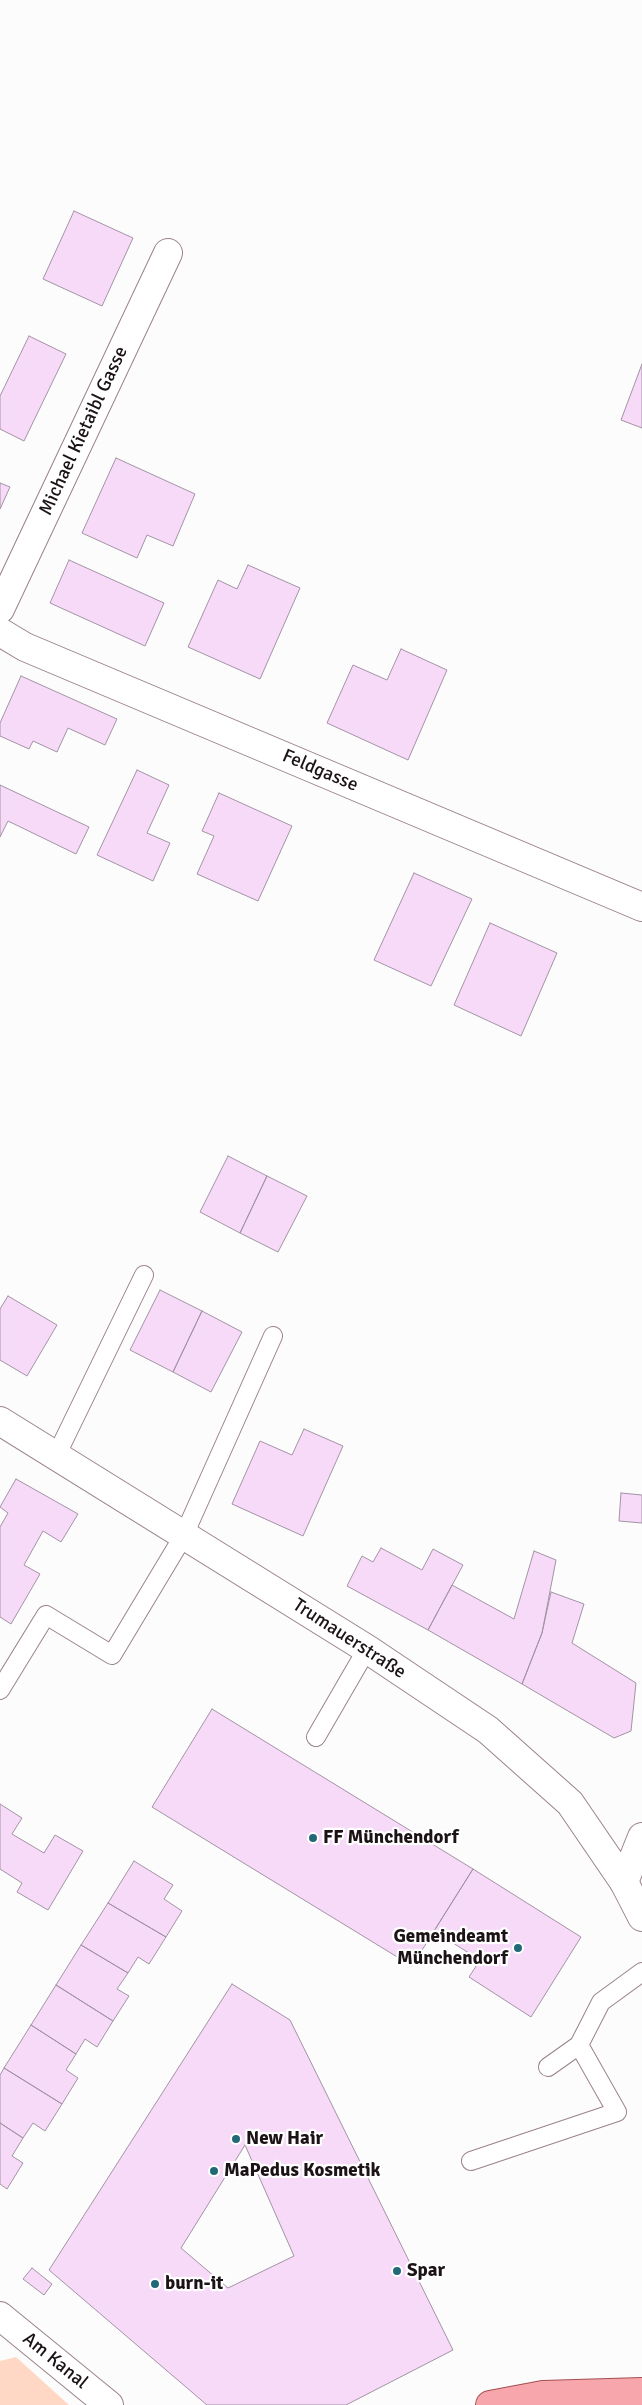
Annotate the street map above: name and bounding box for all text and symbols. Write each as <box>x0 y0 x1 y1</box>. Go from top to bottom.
street label: Michael Kietaibl Gasse <box>35 343 133 519</box>
street label: Feldgasse <box>279 745 361 797</box>
street label: Trumauerstraße <box>288 1594 410 1684</box>
place label: FF Münchendorf <box>323 1827 459 1849</box>
marker: FF Münchendorf <box>307 1832 319 1844</box>
place label: Gemeindeamt Münchendorf <box>393 1926 508 1970</box>
marker: Gemeindeamt Münchendorf <box>512 1942 524 1954</box>
place label: New Hair <box>246 2128 323 2150</box>
marker: New Hair <box>230 2133 242 2145</box>
place label: MaPedus Kosmetik <box>224 2160 380 2182</box>
marker: MaPedus Kosmetik <box>208 2165 220 2177</box>
place label: Spar <box>407 2260 445 2282</box>
marker: Spar <box>391 2265 403 2277</box>
place label: burn-it <box>165 2273 223 2295</box>
marker: burn-it <box>149 2278 161 2290</box>
street label: Am Kanal <box>18 2328 92 2394</box>

